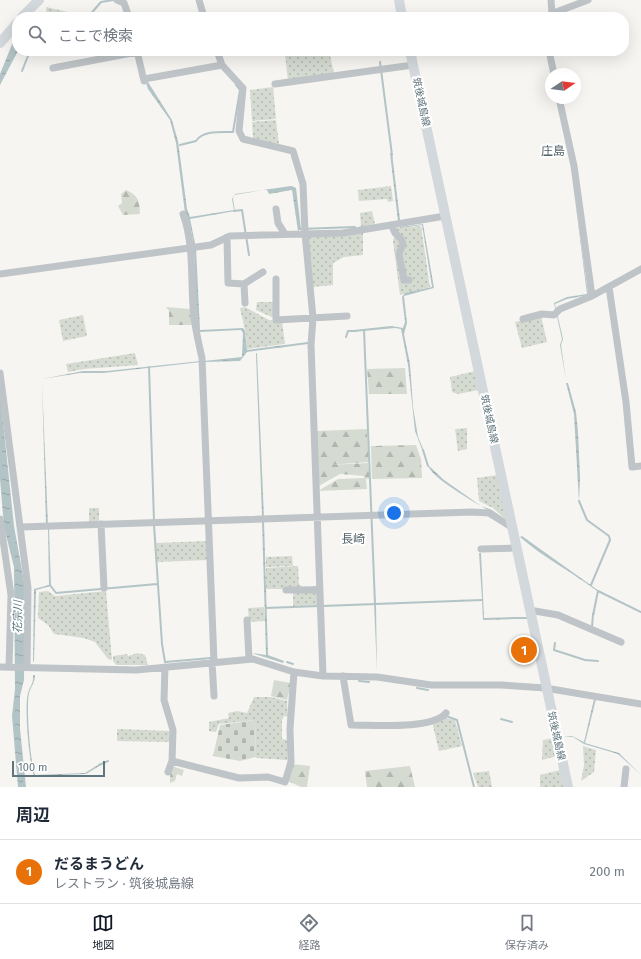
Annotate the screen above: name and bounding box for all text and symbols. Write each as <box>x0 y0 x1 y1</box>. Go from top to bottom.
search box <box>12 12 629 56</box>
icon: search <box>26 23 48 45</box>
text: ここで検索 <box>58 27 133 45</box>
north arrow <box>545 68 581 104</box>
street label: 筑後城島線 <box>410 76 432 128</box>
district label: 庄島 <box>541 144 565 158</box>
street label: 筑後城島線 <box>478 393 500 445</box>
your location <box>384 503 404 523</box>
district label: 長崎 <box>341 532 365 546</box>
water label: 花宗川 <box>11 599 25 634</box>
pin: 1 <box>511 635 537 665</box>
street label: 筑後城島線 <box>545 710 567 762</box>
scale bar <box>12 759 105 778</box>
text: 100 m <box>18 761 47 774</box>
text: 周辺 <box>16 805 50 826</box>
text: だるまうどん <box>54 855 144 873</box>
text: 1 <box>26 864 32 879</box>
text: 200 m <box>589 864 625 879</box>
text: レストラン · 筑後城島線 <box>54 876 194 891</box>
tab: 地図 <box>92 912 114 952</box>
tab: 経路 <box>298 912 320 952</box>
tab: 保存済み <box>505 912 549 952</box>

